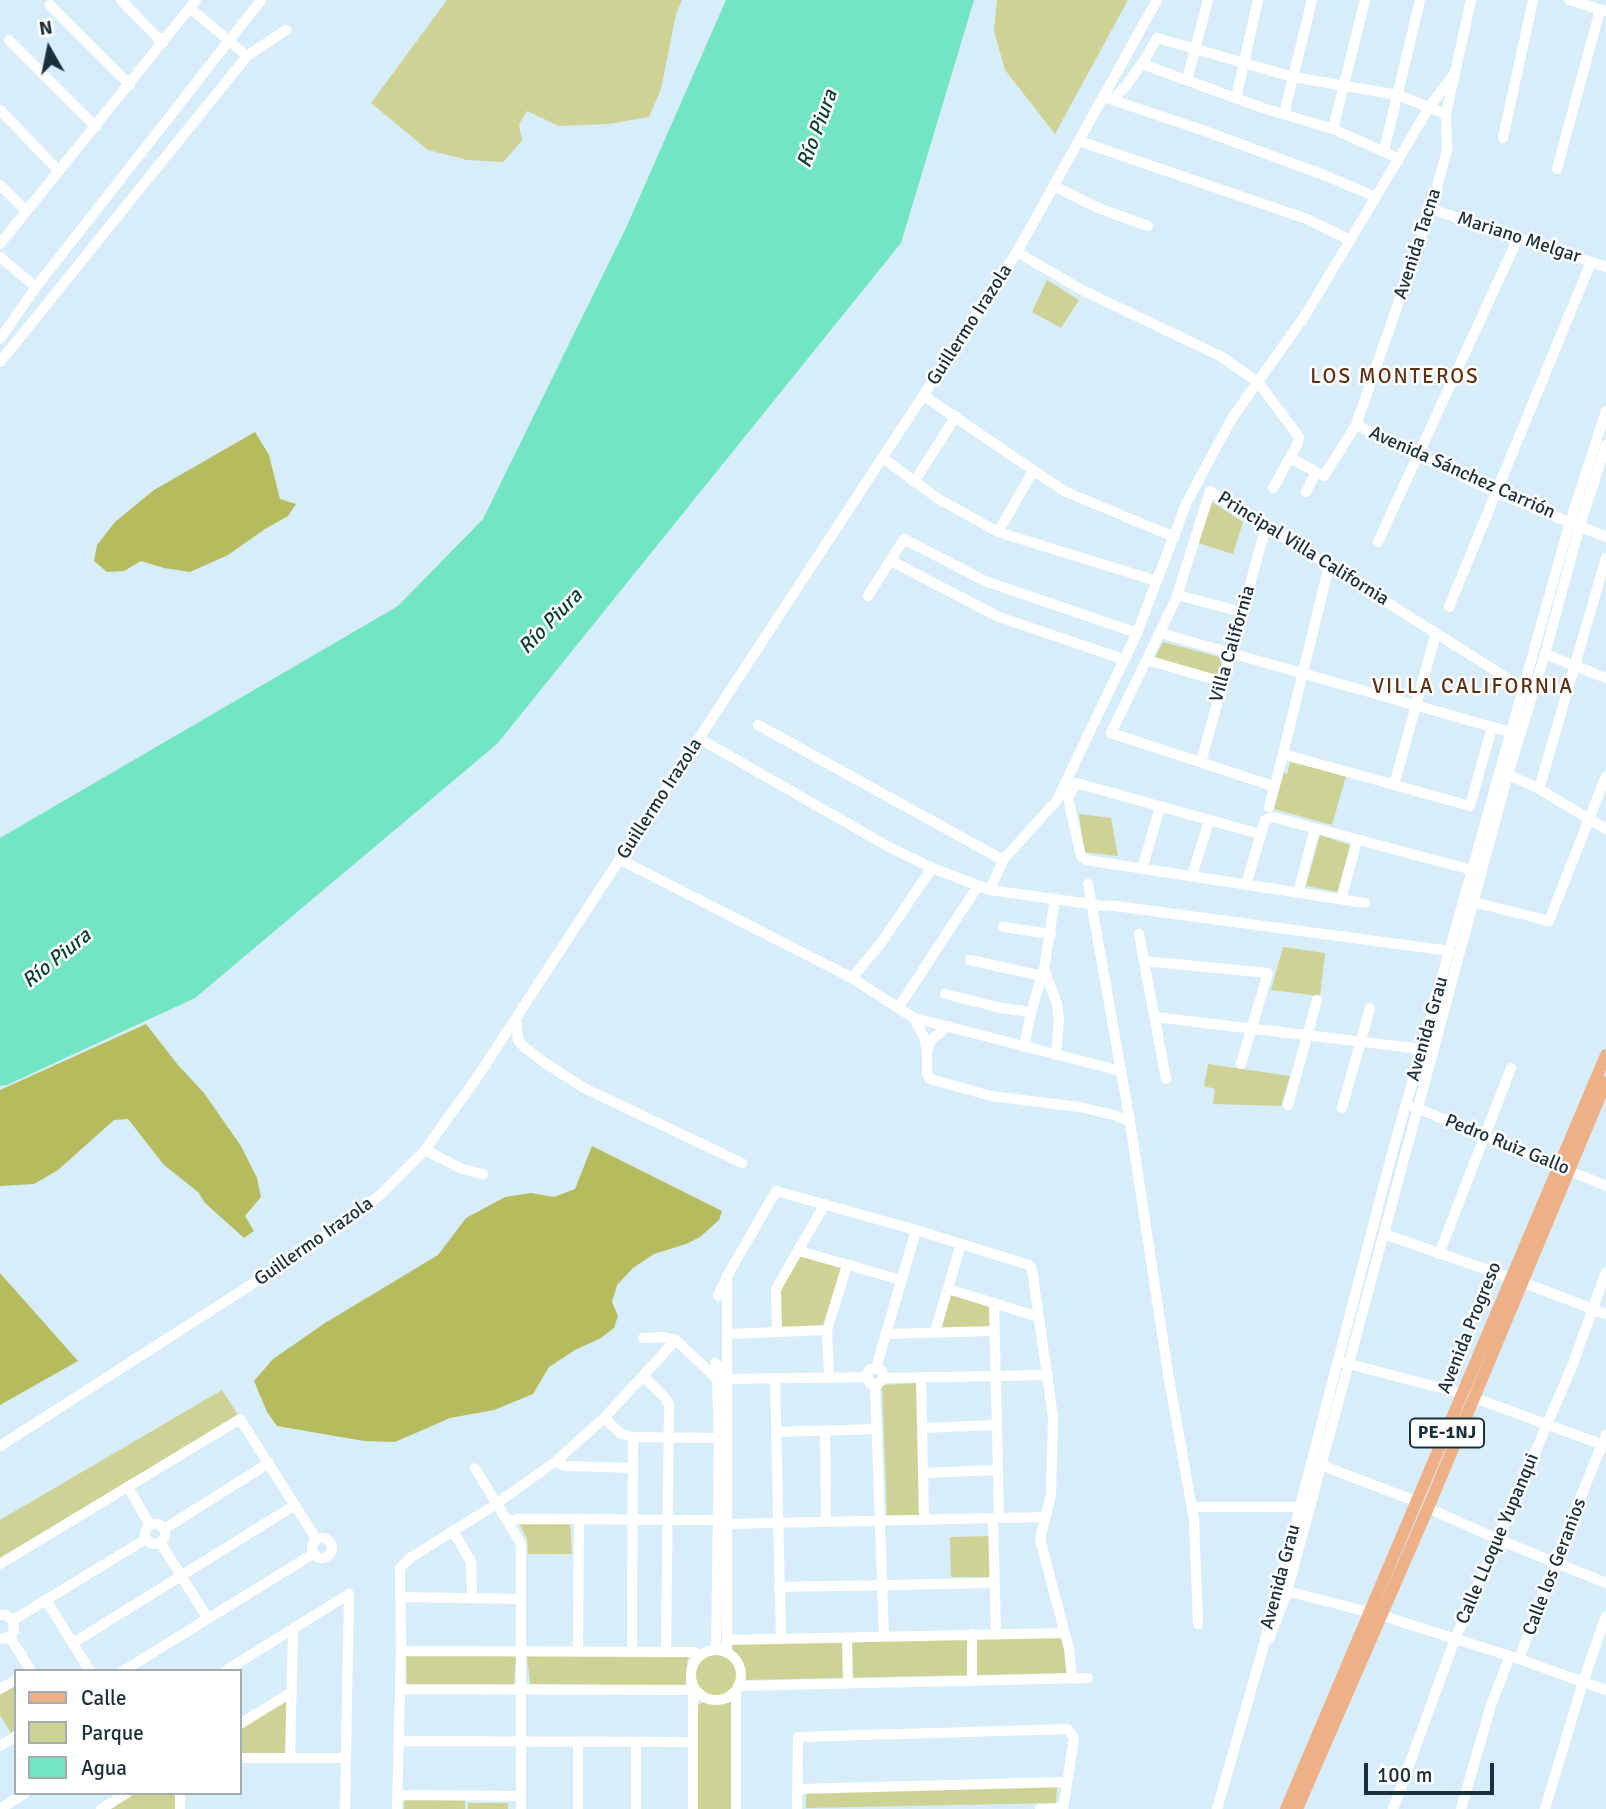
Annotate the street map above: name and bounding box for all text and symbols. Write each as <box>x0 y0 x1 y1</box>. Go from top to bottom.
north arrow <box>14 14 84 84</box>
text: N <box>37 15 54 41</box>
water label: Río Piura <box>792 87 844 171</box>
street label: Avenida Tacna <box>1389 186 1447 302</box>
street label: Mariano Melgar <box>1454 207 1584 269</box>
street label: Guillermo Irazola <box>922 260 1018 390</box>
district label: LOS MONTEROS <box>1312 364 1478 390</box>
street label: Avenida Sánchez Carrión <box>1365 422 1559 524</box>
street label: Principal Villa California <box>1213 487 1393 611</box>
street label: Villa California <box>1205 583 1261 705</box>
water label: Río Piura <box>514 584 588 660</box>
district label: VILLA CALIFORNIA <box>1374 674 1572 700</box>
street label: Guillermo Irazola <box>612 734 708 864</box>
water label: Río Piura <box>18 924 96 994</box>
street label: Avenida Grau <box>1402 974 1454 1084</box>
street label: Pedro Ruiz Gallo <box>1441 1110 1573 1180</box>
street label: Guillermo Irazola <box>250 1193 378 1291</box>
street label: Avenida Progreso <box>1433 1259 1507 1397</box>
road number: PE-1NJ <box>1410 1418 1484 1448</box>
street label: Calle LLoque Yupanqui <box>1452 1450 1544 1628</box>
street label: Calle los Geranios <box>1518 1495 1592 1639</box>
street label: Avenida Grau <box>1256 1522 1306 1632</box>
legend <box>14 1669 242 1795</box>
text: Calle <box>81 1685 127 1711</box>
text: Parque <box>81 1720 144 1746</box>
scale bar <box>1368 1750 1498 1794</box>
text: Agua <box>81 1755 127 1781</box>
text: 100 m <box>1377 1762 1432 1788</box>

